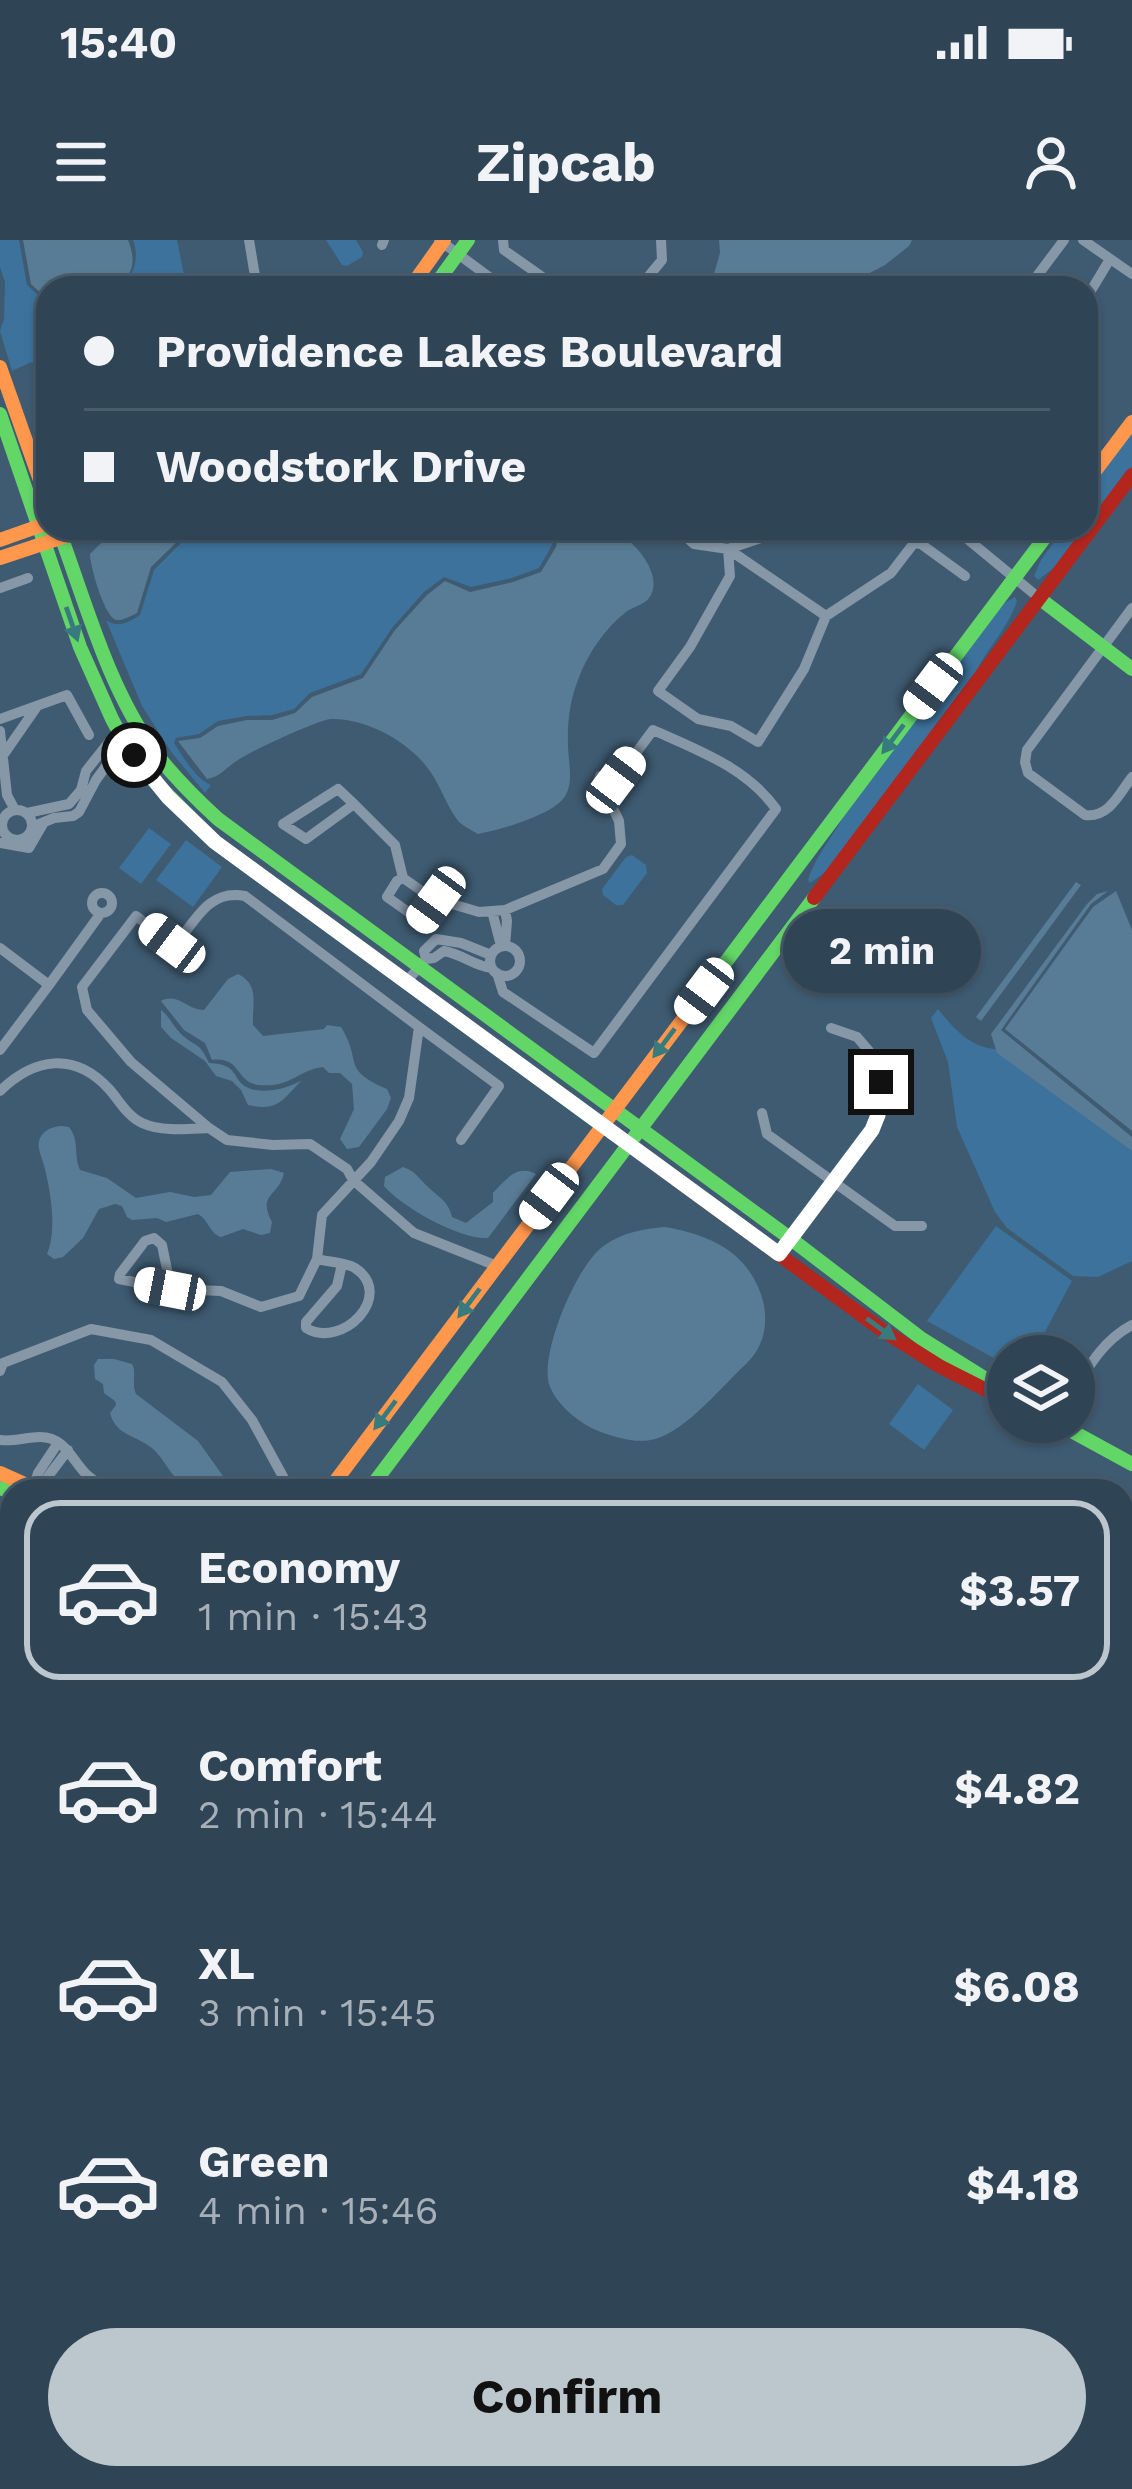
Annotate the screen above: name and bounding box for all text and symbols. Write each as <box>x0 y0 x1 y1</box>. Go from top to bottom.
text: 15:40 <box>60 16 177 69</box>
icon: menu <box>48 129 114 195</box>
icon: person <box>1018 129 1084 195</box>
text: Zipcab <box>476 131 656 194</box>
text: Providence Lakes Boulevard <box>156 325 783 378</box>
text: Woodstork Drive <box>156 440 526 493</box>
one-way arrow <box>64 606 82 642</box>
car <box>897 646 969 726</box>
one-way arrow <box>881 724 906 755</box>
route start <box>107 728 161 782</box>
car <box>580 740 652 820</box>
car <box>400 860 472 940</box>
car <box>132 907 212 979</box>
callout: 2 min <box>782 908 980 992</box>
text: 2 min <box>829 928 935 973</box>
car <box>668 951 740 1031</box>
one-way arrow <box>653 1027 677 1059</box>
route end <box>854 1055 908 1109</box>
car <box>513 1156 585 1236</box>
car <box>131 1264 209 1314</box>
one-way arrow <box>457 1287 482 1319</box>
one-way arrow <box>865 1317 898 1340</box>
map controls <box>987 1335 1095 1443</box>
button: layers <box>987 1335 1095 1443</box>
one-way arrow <box>373 1399 397 1431</box>
icon: car <box>54 1536 162 1644</box>
text: Economy <box>198 1541 400 1594</box>
text: $3.57 <box>959 1564 1080 1617</box>
text: 1 min · 15:43 <box>198 1594 429 1639</box>
icon: car <box>54 1734 162 1842</box>
text: Comfort <box>198 1739 382 1792</box>
text: $4.82 <box>954 1762 1080 1815</box>
text: 2 min · 15:44 <box>198 1792 437 1837</box>
icon: car <box>54 1932 162 2040</box>
text: XL <box>198 1937 255 1990</box>
text: $6.08 <box>954 1960 1080 2013</box>
text: 3 min · 15:45 <box>198 1990 436 2035</box>
icon: car <box>54 2130 162 2238</box>
text: Green <box>198 2135 330 2188</box>
text: $4.18 <box>966 2158 1080 2211</box>
text: 4 min · 15:46 <box>198 2188 438 2233</box>
button: Confirm <box>48 2328 1086 2466</box>

